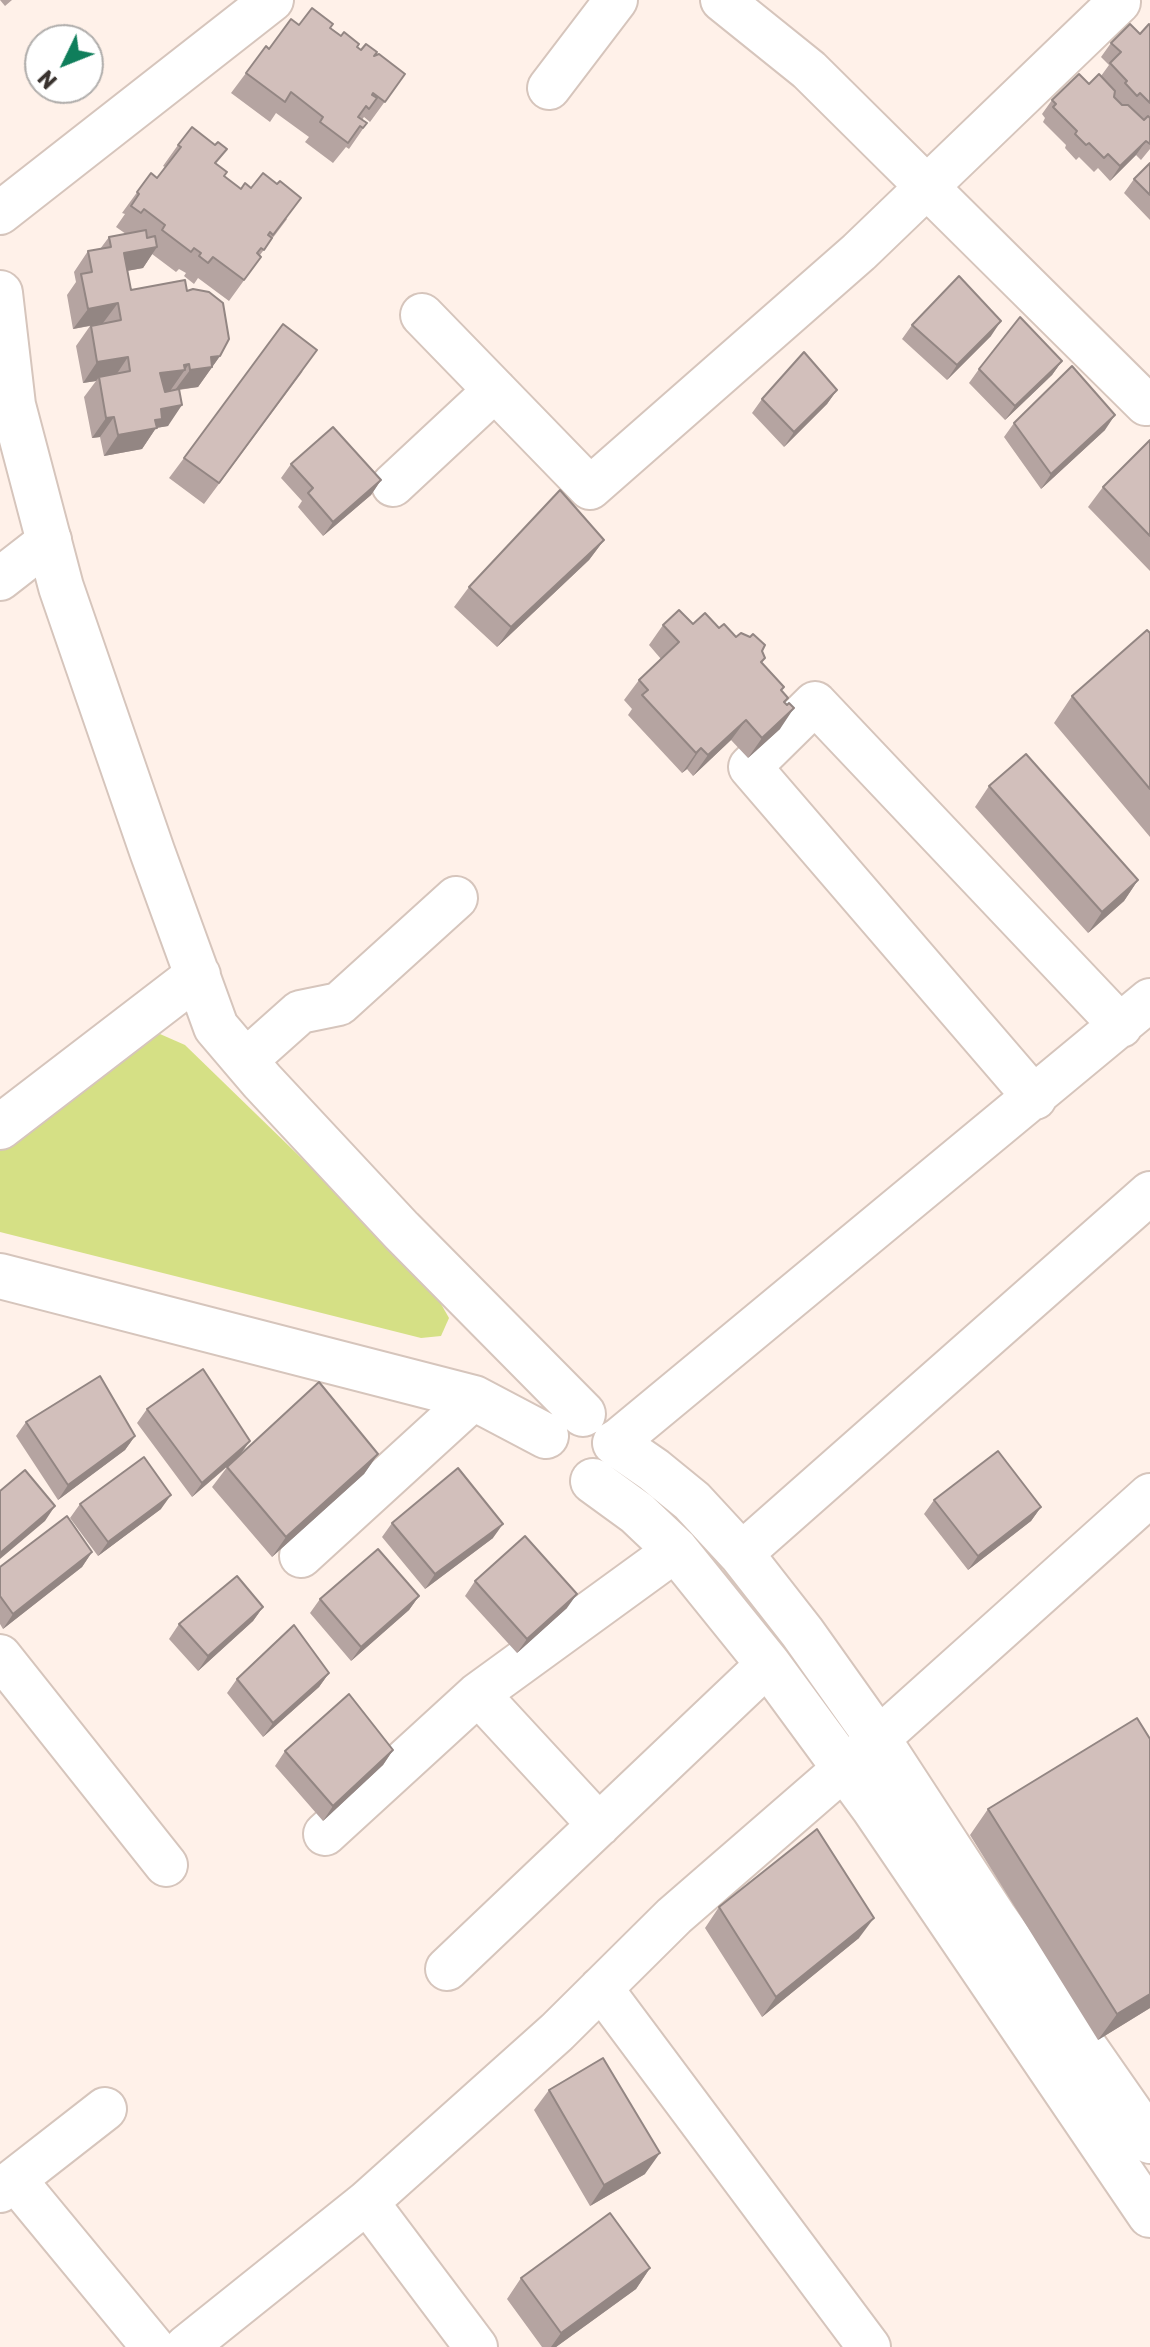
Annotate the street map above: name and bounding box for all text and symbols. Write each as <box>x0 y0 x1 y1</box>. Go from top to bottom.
north arrow <box>24 24 104 104</box>
text: N <box>32 64 63 94</box>

